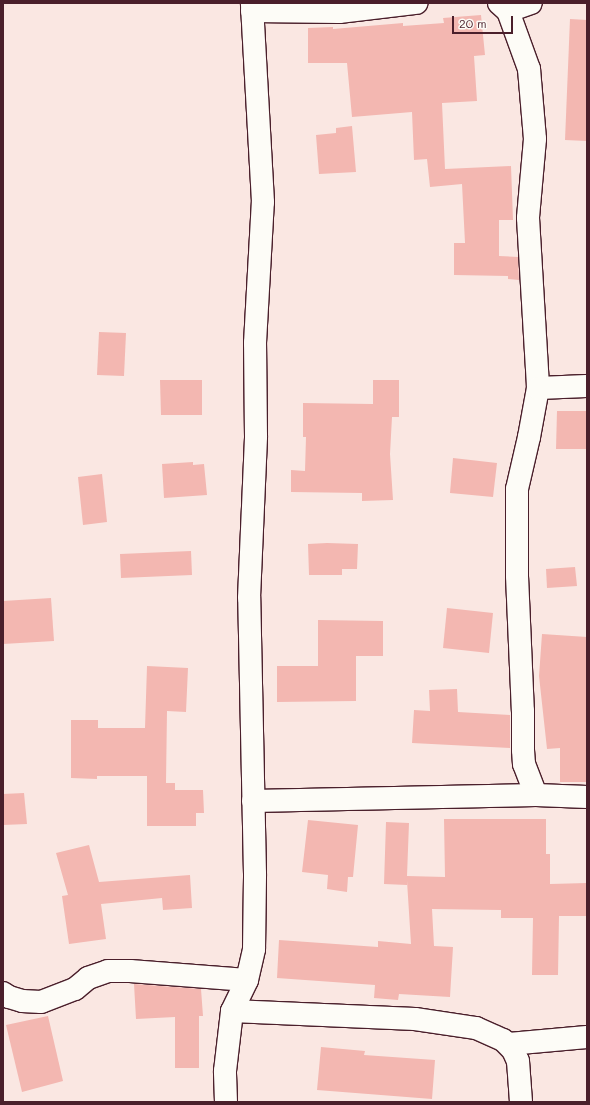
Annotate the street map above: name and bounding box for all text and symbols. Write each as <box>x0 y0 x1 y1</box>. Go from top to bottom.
scale bar <box>454 8 515 34</box>
text: 20 m <box>459 15 487 31</box>

